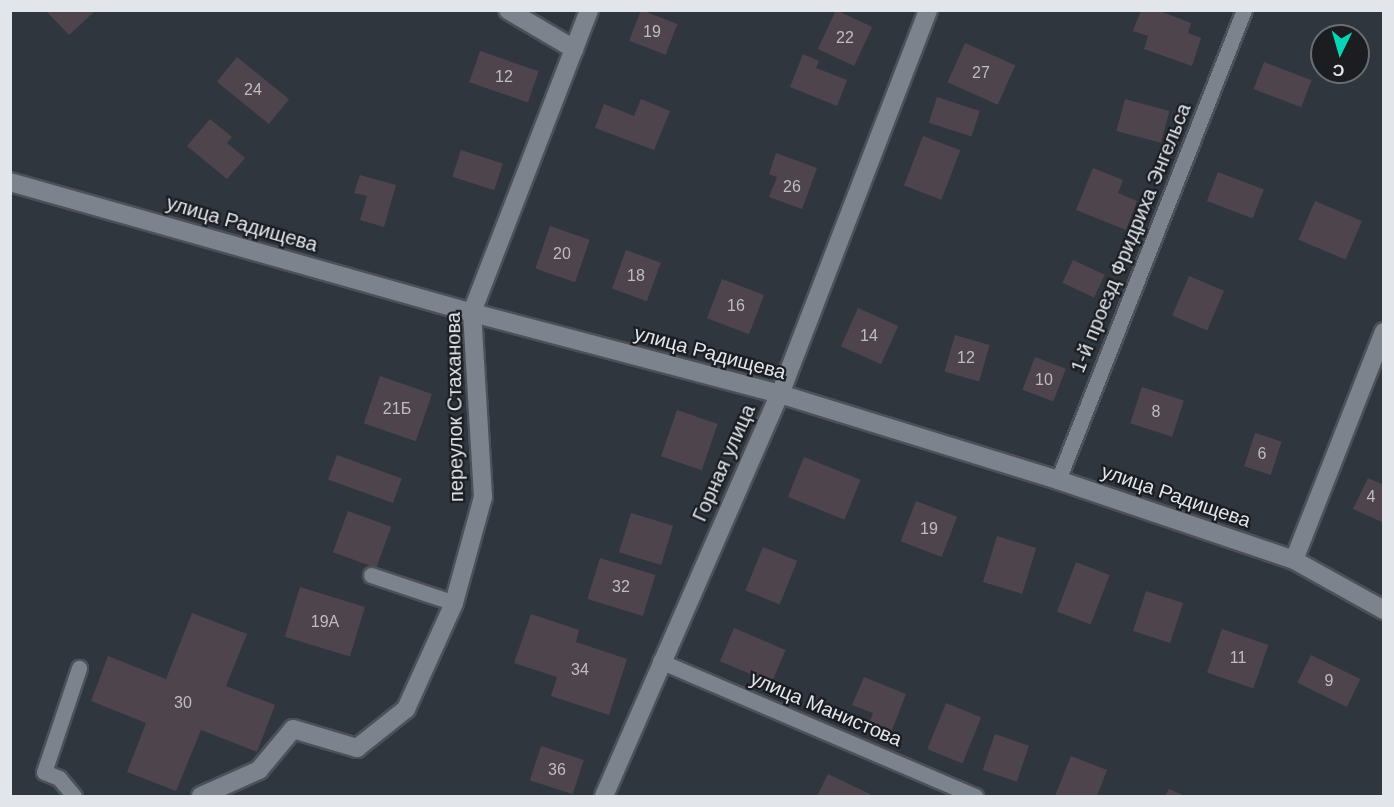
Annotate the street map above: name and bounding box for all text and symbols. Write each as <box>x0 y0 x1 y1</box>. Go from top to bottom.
house number: 19 <box>643 22 661 42</box>
north arrow <box>1310 24 1370 84</box>
house number: 22 <box>836 28 854 48</box>
text: С <box>1332 61 1345 79</box>
house number: 27 <box>972 63 990 83</box>
house number: 12 <box>495 67 513 87</box>
house number: 24 <box>244 80 262 100</box>
street label: 1-й проезд Фридриха Энгельса <box>1066 100 1196 376</box>
house number: 26 <box>783 177 801 197</box>
street label: улица Радищева <box>164 191 320 257</box>
house number: 20 <box>553 244 571 264</box>
house number: 18 <box>627 266 645 286</box>
house number: 16 <box>727 296 745 316</box>
street label: переулок Стаханова <box>441 312 469 502</box>
street label: улица Радищева <box>632 321 788 385</box>
house number: 14 <box>860 326 878 346</box>
house number: 12 <box>957 348 975 368</box>
house number: 10 <box>1035 370 1053 390</box>
house number: 21Б <box>383 399 411 419</box>
street label: Горная улица <box>688 401 760 525</box>
house number: 8 <box>1152 402 1160 422</box>
house number: 6 <box>1258 444 1266 464</box>
street label: улица Радищева <box>1098 459 1254 533</box>
house number: 4 <box>1367 487 1375 507</box>
house number: 19 <box>920 519 938 539</box>
house number: 32 <box>612 577 630 597</box>
house number: 19А <box>311 612 339 632</box>
house number: 11 <box>1230 648 1246 668</box>
house number: 34 <box>571 660 589 680</box>
street label: улица Манистова <box>747 666 905 752</box>
house number: 9 <box>1325 671 1333 691</box>
house number: 30 <box>174 693 192 713</box>
house number: 36 <box>548 760 566 780</box>

